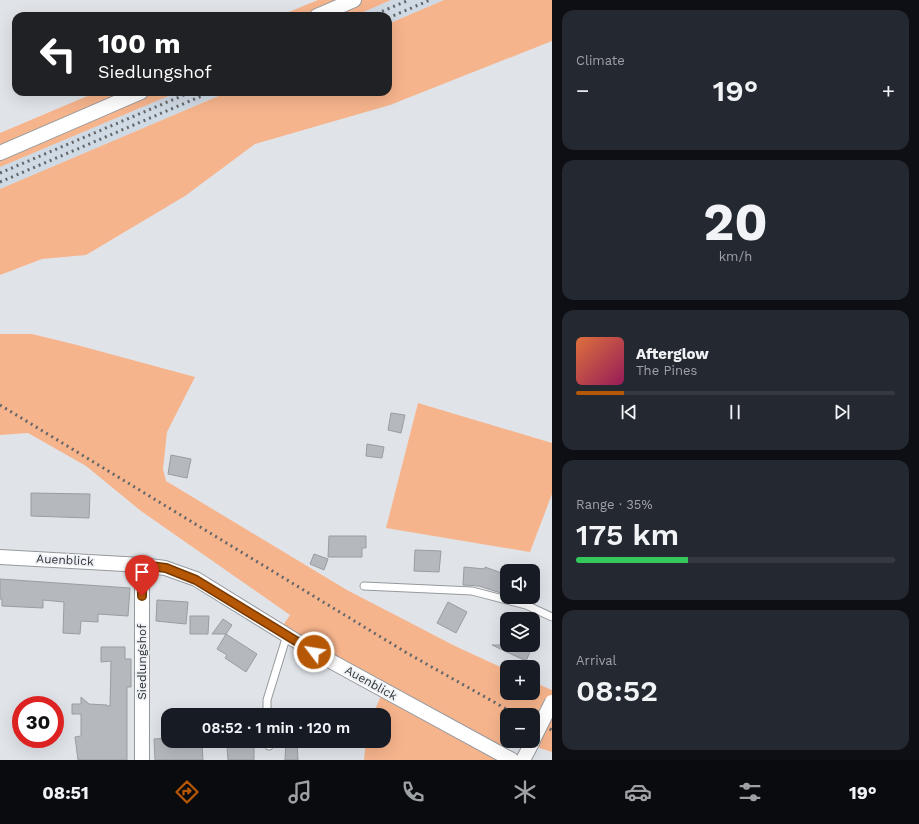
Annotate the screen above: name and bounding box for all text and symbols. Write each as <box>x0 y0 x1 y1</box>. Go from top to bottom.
text: 100 m <box>98 27 181 60</box>
icon: left <box>32 28 84 80</box>
text: Climate <box>576 53 625 68</box>
text: Siedlungshof <box>98 61 212 82</box>
text: 19° <box>713 73 758 108</box>
text: − <box>576 78 589 103</box>
text: + <box>882 78 895 103</box>
text: 20 <box>703 192 768 253</box>
text: km/h <box>719 249 752 264</box>
text: Afterglow <box>636 345 709 363</box>
text: The Pines <box>636 363 697 378</box>
icon: previous <box>618 401 640 423</box>
icon: pause <box>724 401 746 423</box>
icon: next <box>831 401 853 423</box>
text: Range · 35% <box>576 497 653 512</box>
text: 175 km <box>576 517 679 552</box>
street label: Auenblick <box>36 552 94 569</box>
pin <box>125 555 159 596</box>
icon: arrive <box>131 561 153 583</box>
map controls <box>500 564 540 748</box>
button: sound <box>500 564 540 604</box>
button: layers <box>500 612 540 652</box>
street label: Siedlungshof <box>135 624 149 700</box>
position arrow <box>293 631 335 673</box>
text: Arrival <box>576 653 617 668</box>
button: + <box>500 660 540 700</box>
street label: Auenblick <box>342 663 400 703</box>
text: 08:52 <box>576 673 658 708</box>
speed limit sign: 30 <box>12 696 64 748</box>
button: − <box>500 708 540 748</box>
text: 08:52 · 1 min · 120 m <box>202 719 350 737</box>
icon: directions <box>173 778 201 806</box>
icon: music <box>286 778 314 806</box>
icon: phone <box>399 778 427 806</box>
icon: climate <box>511 778 539 806</box>
icon: car <box>624 778 652 806</box>
icon: filters <box>736 778 764 806</box>
text: 08:51 <box>42 782 89 803</box>
text: 19° <box>849 782 877 803</box>

